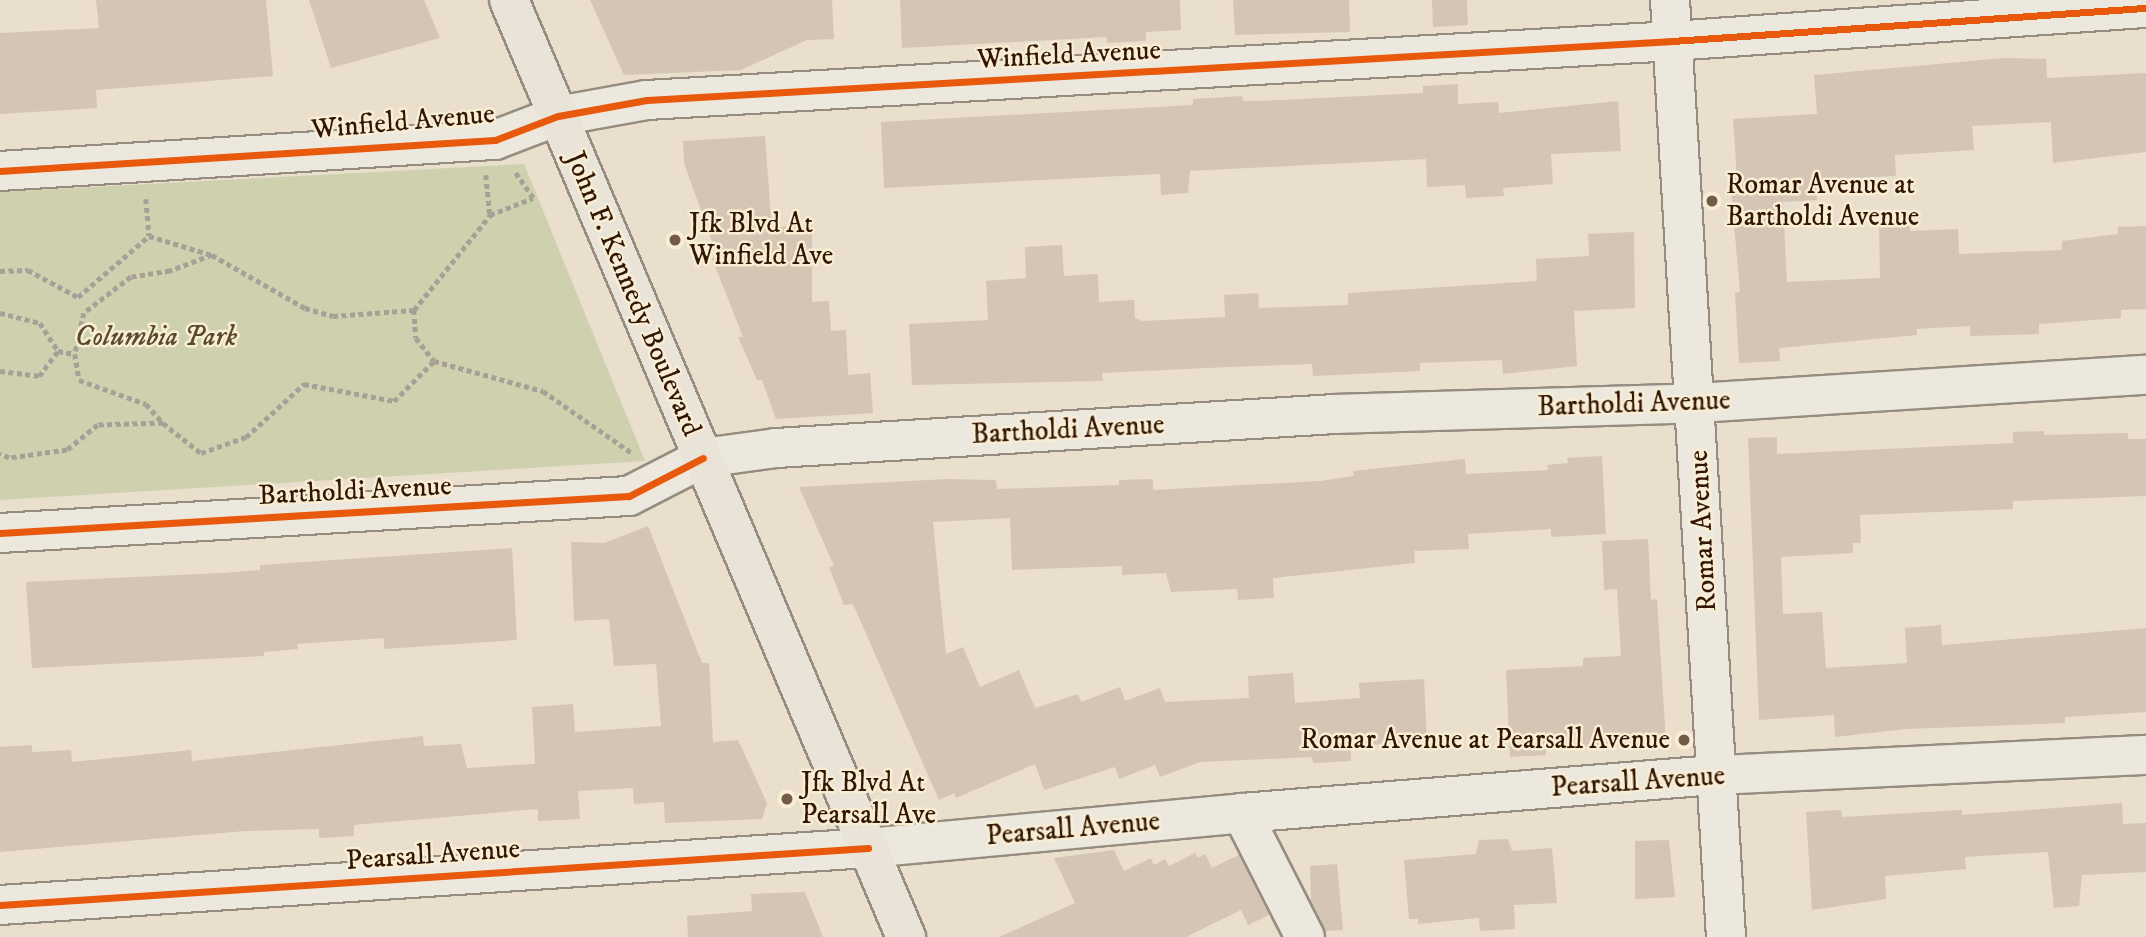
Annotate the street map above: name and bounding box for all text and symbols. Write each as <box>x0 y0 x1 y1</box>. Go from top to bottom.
street label: Winfield Avenue <box>976 33 1162 77</box>
street label: Winfield Avenue <box>310 97 496 147</box>
street label: John F. Kennedy Boulevard <box>558 147 708 441</box>
place label: Romar Avenue at Bartholdi Avenue <box>1726 168 1919 234</box>
marker: Romar Avenue at Bartholdi Avenue <box>1704 193 1720 209</box>
place label: Jfk Blvd At Winfield Ave <box>689 207 833 273</box>
marker: Jfk Blvd At Winfield Ave <box>667 232 683 248</box>
park label: Columbia Park <box>75 320 237 354</box>
street label: Bartholdi Avenue <box>1537 384 1731 424</box>
street label: Bartholdi Avenue <box>971 408 1165 452</box>
street label: Romar Avenue <box>1682 449 1724 613</box>
street label: Bartholdi Avenue <box>258 469 452 513</box>
place label: Romar Avenue at Pearsall Avenue <box>1300 723 1670 757</box>
marker: Romar Avenue at Pearsall Avenue <box>1676 732 1692 748</box>
street label: Pearsall Avenue <box>1550 759 1726 805</box>
place label: Jfk Blvd At Pearsall Ave <box>801 766 936 832</box>
marker: Jfk Blvd At Pearsall Ave <box>779 791 795 807</box>
street label: Pearsall Avenue <box>985 805 1161 853</box>
street label: Pearsall Avenue <box>345 832 521 878</box>

